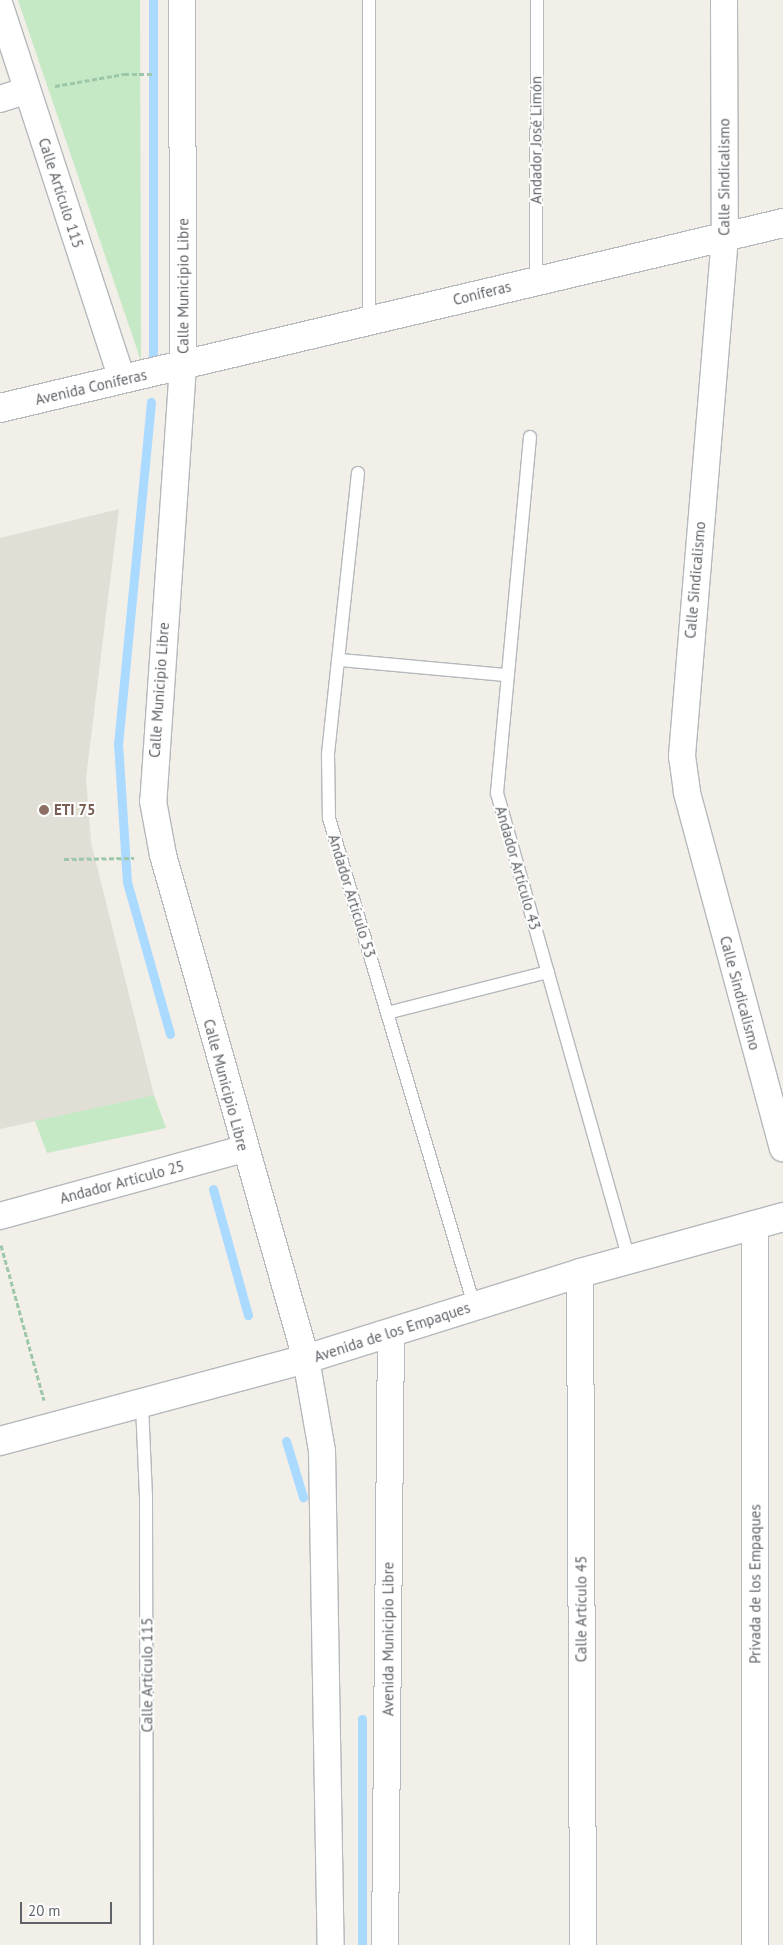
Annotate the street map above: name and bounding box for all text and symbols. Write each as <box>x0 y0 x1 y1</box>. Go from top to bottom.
street label: Andador José Limón <box>527 76 545 204</box>
street label: Calle Sindicalismo <box>715 118 733 236</box>
street label: Calle Artículo 115 <box>35 135 87 251</box>
street label: Calle Municipio Libre <box>174 218 192 354</box>
street label: Coníferas <box>451 277 513 309</box>
street label: Avenida Coníferas <box>33 365 149 409</box>
street label: Calle Sindicalismo <box>681 521 709 639</box>
street label: Calle Municipio Libre <box>145 622 173 758</box>
place label: ETI 75 <box>54 801 95 819</box>
marker: ETI 75 <box>38 804 50 816</box>
street label: Andador Artículo 43 <box>492 804 544 932</box>
street label: Andador Artículo 53 <box>325 832 379 960</box>
street label: Calle Sindicalismo <box>716 934 764 1052</box>
street label: Calle Municipio Libre <box>200 1017 252 1153</box>
street label: Andador Artículo 25 <box>57 1157 187 1207</box>
street label: Avenida de los Empaques <box>312 1298 472 1366</box>
street label: Privada de los Empaques <box>746 1504 764 1664</box>
street label: Calle Artículo 45 <box>572 1555 590 1663</box>
street label: Avenida Municipio Libre <box>379 1562 397 1716</box>
street label: Calle Artículo 115 <box>138 1617 156 1733</box>
scale bar <box>22 1892 115 1924</box>
text: 20 m <box>28 1901 61 1920</box>

